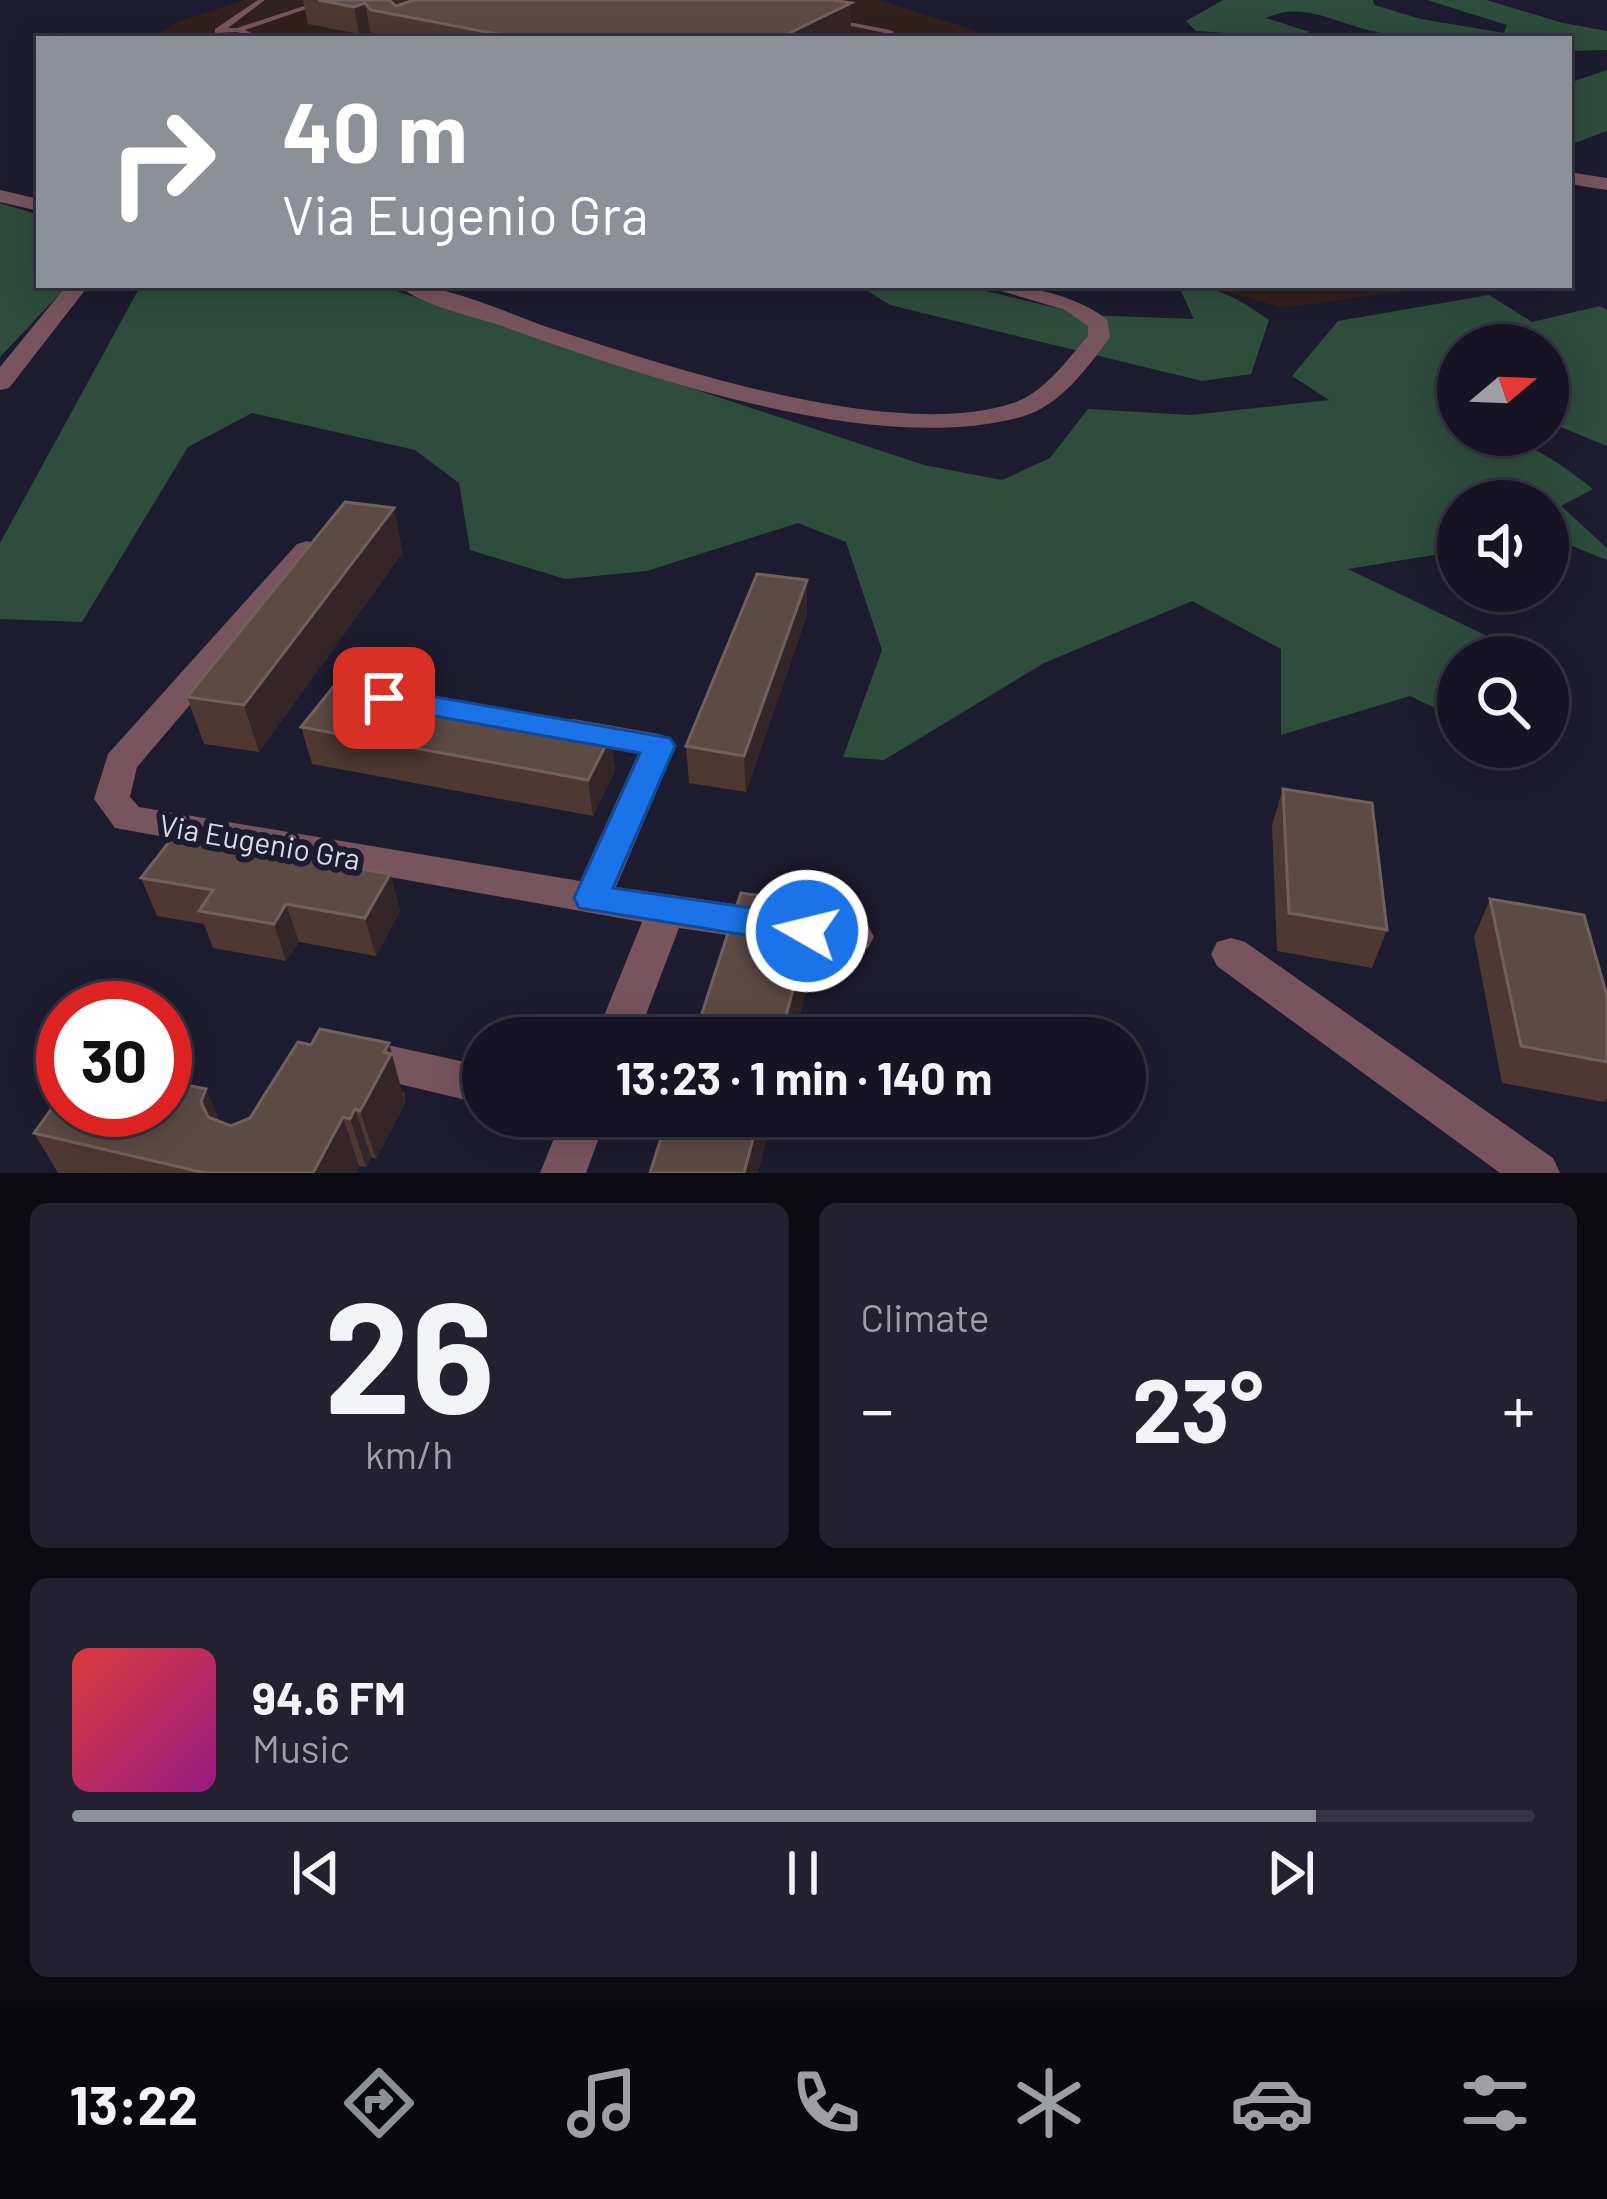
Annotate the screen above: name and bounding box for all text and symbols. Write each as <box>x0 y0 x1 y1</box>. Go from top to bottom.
text: 40 m <box>282 79 468 180</box>
icon: right <box>84 84 240 240</box>
text: Via Eugenio Gra <box>282 181 649 246</box>
north arrow <box>1437 324 1569 456</box>
map controls <box>1437 324 1569 768</box>
button: sound <box>1437 480 1569 612</box>
button: search <box>1437 636 1569 768</box>
pin <box>333 647 435 749</box>
icon: arrive <box>351 665 417 731</box>
street label: Via Eugenio Gra <box>157 806 363 876</box>
position arrow <box>744 868 870 994</box>
speed limit sign: 30 <box>36 981 192 1137</box>
text: 13:23 · 1 min · 140 m <box>616 1050 992 1104</box>
text: 26 <box>324 1258 495 1445</box>
text: Climate <box>861 1293 990 1340</box>
text: 23° <box>1132 1353 1264 1461</box>
text: − <box>861 1368 894 1447</box>
text: + <box>1502 1368 1535 1447</box>
text: km/h <box>365 1430 453 1477</box>
text: 94.6 FM <box>252 1670 406 1724</box>
text: Music <box>252 1724 350 1771</box>
icon: previous <box>283 1840 349 1906</box>
icon: pause <box>770 1840 836 1906</box>
icon: next <box>1258 1840 1324 1906</box>
icon: directions <box>337 2061 421 2145</box>
icon: music <box>560 2061 644 2145</box>
icon: phone <box>784 2061 868 2145</box>
icon: climate <box>1007 2061 1091 2145</box>
icon: car <box>1230 2061 1314 2145</box>
icon: filters <box>1453 2061 1537 2145</box>
text: 13:22 <box>70 2071 198 2136</box>

